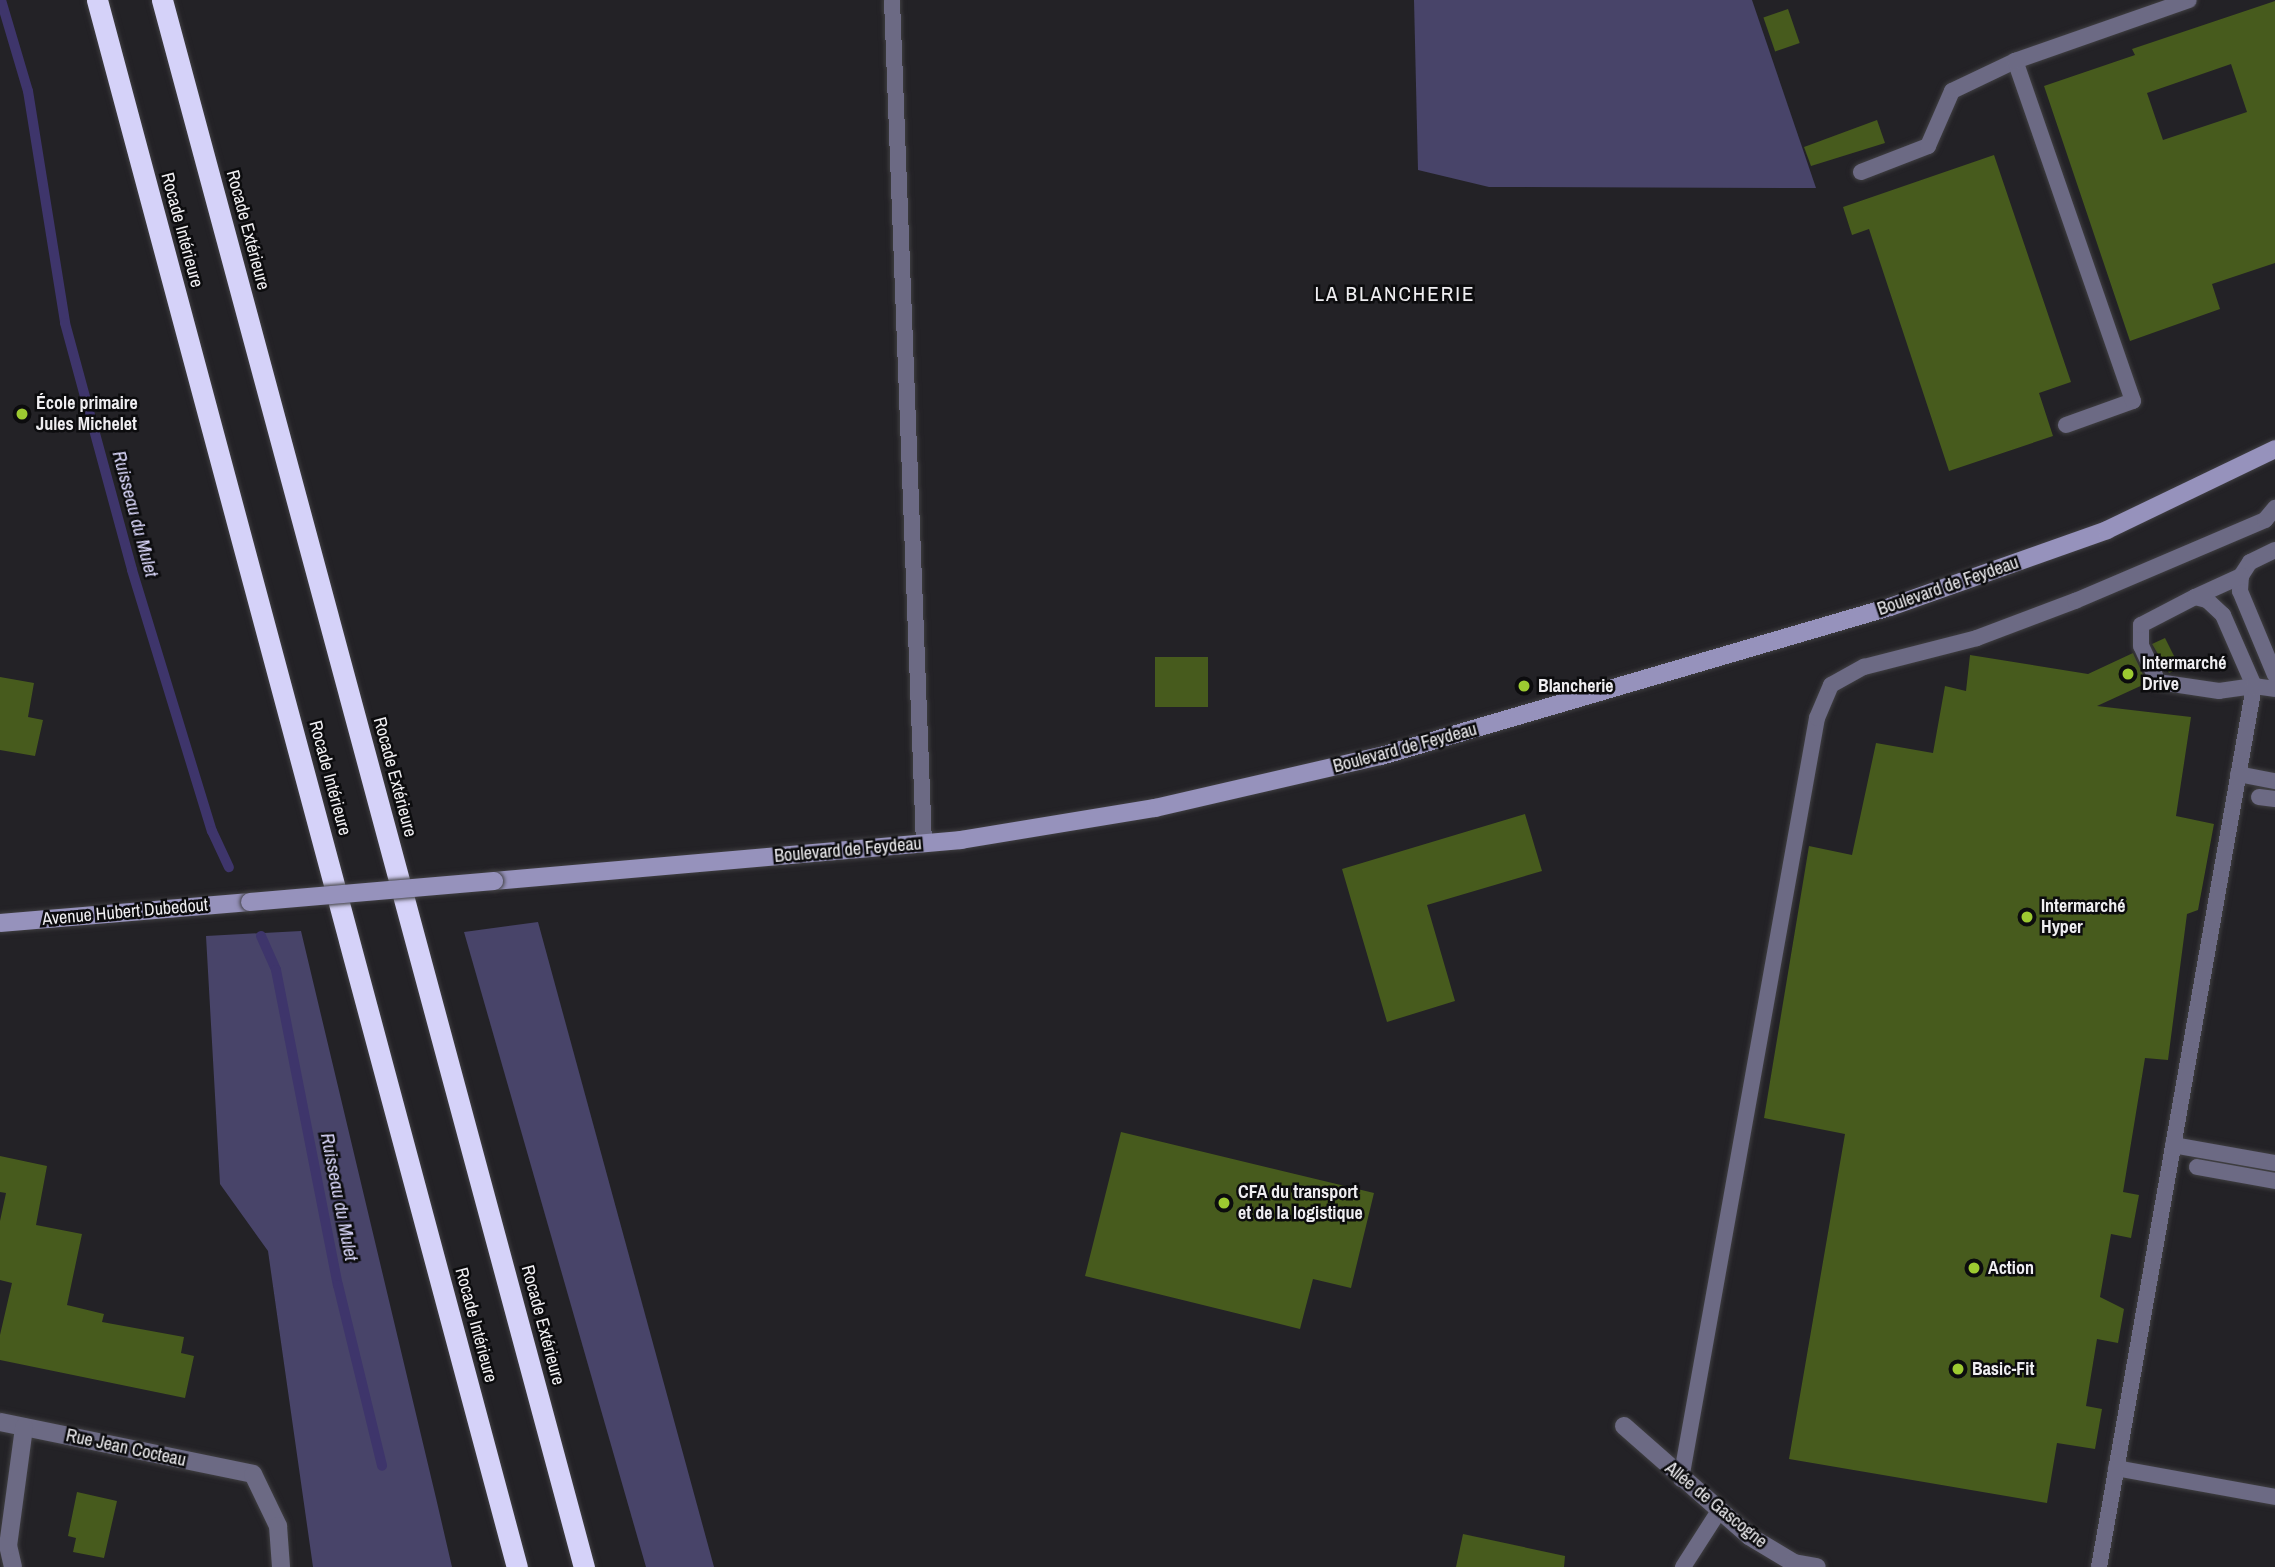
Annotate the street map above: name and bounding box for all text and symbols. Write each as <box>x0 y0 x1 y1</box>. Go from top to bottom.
street label: Rocade Extérieure <box>222 168 274 292</box>
street label: Rocade Intérieure <box>156 170 208 290</box>
district label: LA BLANCHERIE <box>1316 281 1474 307</box>
place label: École primaire Jules Michelet <box>36 393 138 436</box>
marker: École primaire Jules Michelet <box>14 406 30 422</box>
water label: Ruisseau du Mulet <box>107 448 163 580</box>
street label: Boulevard de Feydeau <box>1875 552 2021 620</box>
place label: Intermarché Drive <box>2142 653 2226 696</box>
marker: Intermarché Drive <box>2120 666 2136 682</box>
place label: Blancherie <box>1538 675 1613 697</box>
marker: Blancherie <box>1516 678 1532 694</box>
street label: Rocade Extérieure <box>369 715 421 839</box>
street label: Rocade Intérieure <box>304 718 356 838</box>
street label: Boulevard de Feydeau <box>1331 718 1479 778</box>
street label: Boulevard de Feydeau <box>773 833 923 867</box>
street label: Avenue Hubert Dubedout <box>41 894 209 930</box>
place label: Intermarché Hyper <box>2041 896 2125 939</box>
marker: Intermarché Hyper <box>2019 909 2035 925</box>
water label: Ruisseau du Mulet <box>315 1131 363 1263</box>
place label: CFA du transport et de la logistique <box>1238 1182 1363 1224</box>
marker: CFA du transport et de la logistique <box>1216 1195 1232 1211</box>
place label: Action <box>1988 1257 2034 1279</box>
marker: Action <box>1966 1260 1982 1276</box>
street label: Rocade Extérieure <box>517 1263 569 1387</box>
street label: Rocade Intérieure <box>450 1265 502 1385</box>
place label: Basic-Fit <box>1972 1358 2034 1380</box>
marker: Basic-Fit <box>1950 1361 1966 1377</box>
street label: Rue Jean Cocteau <box>64 1425 188 1471</box>
street label: Allée de Gascogne <box>1661 1457 1771 1553</box>

